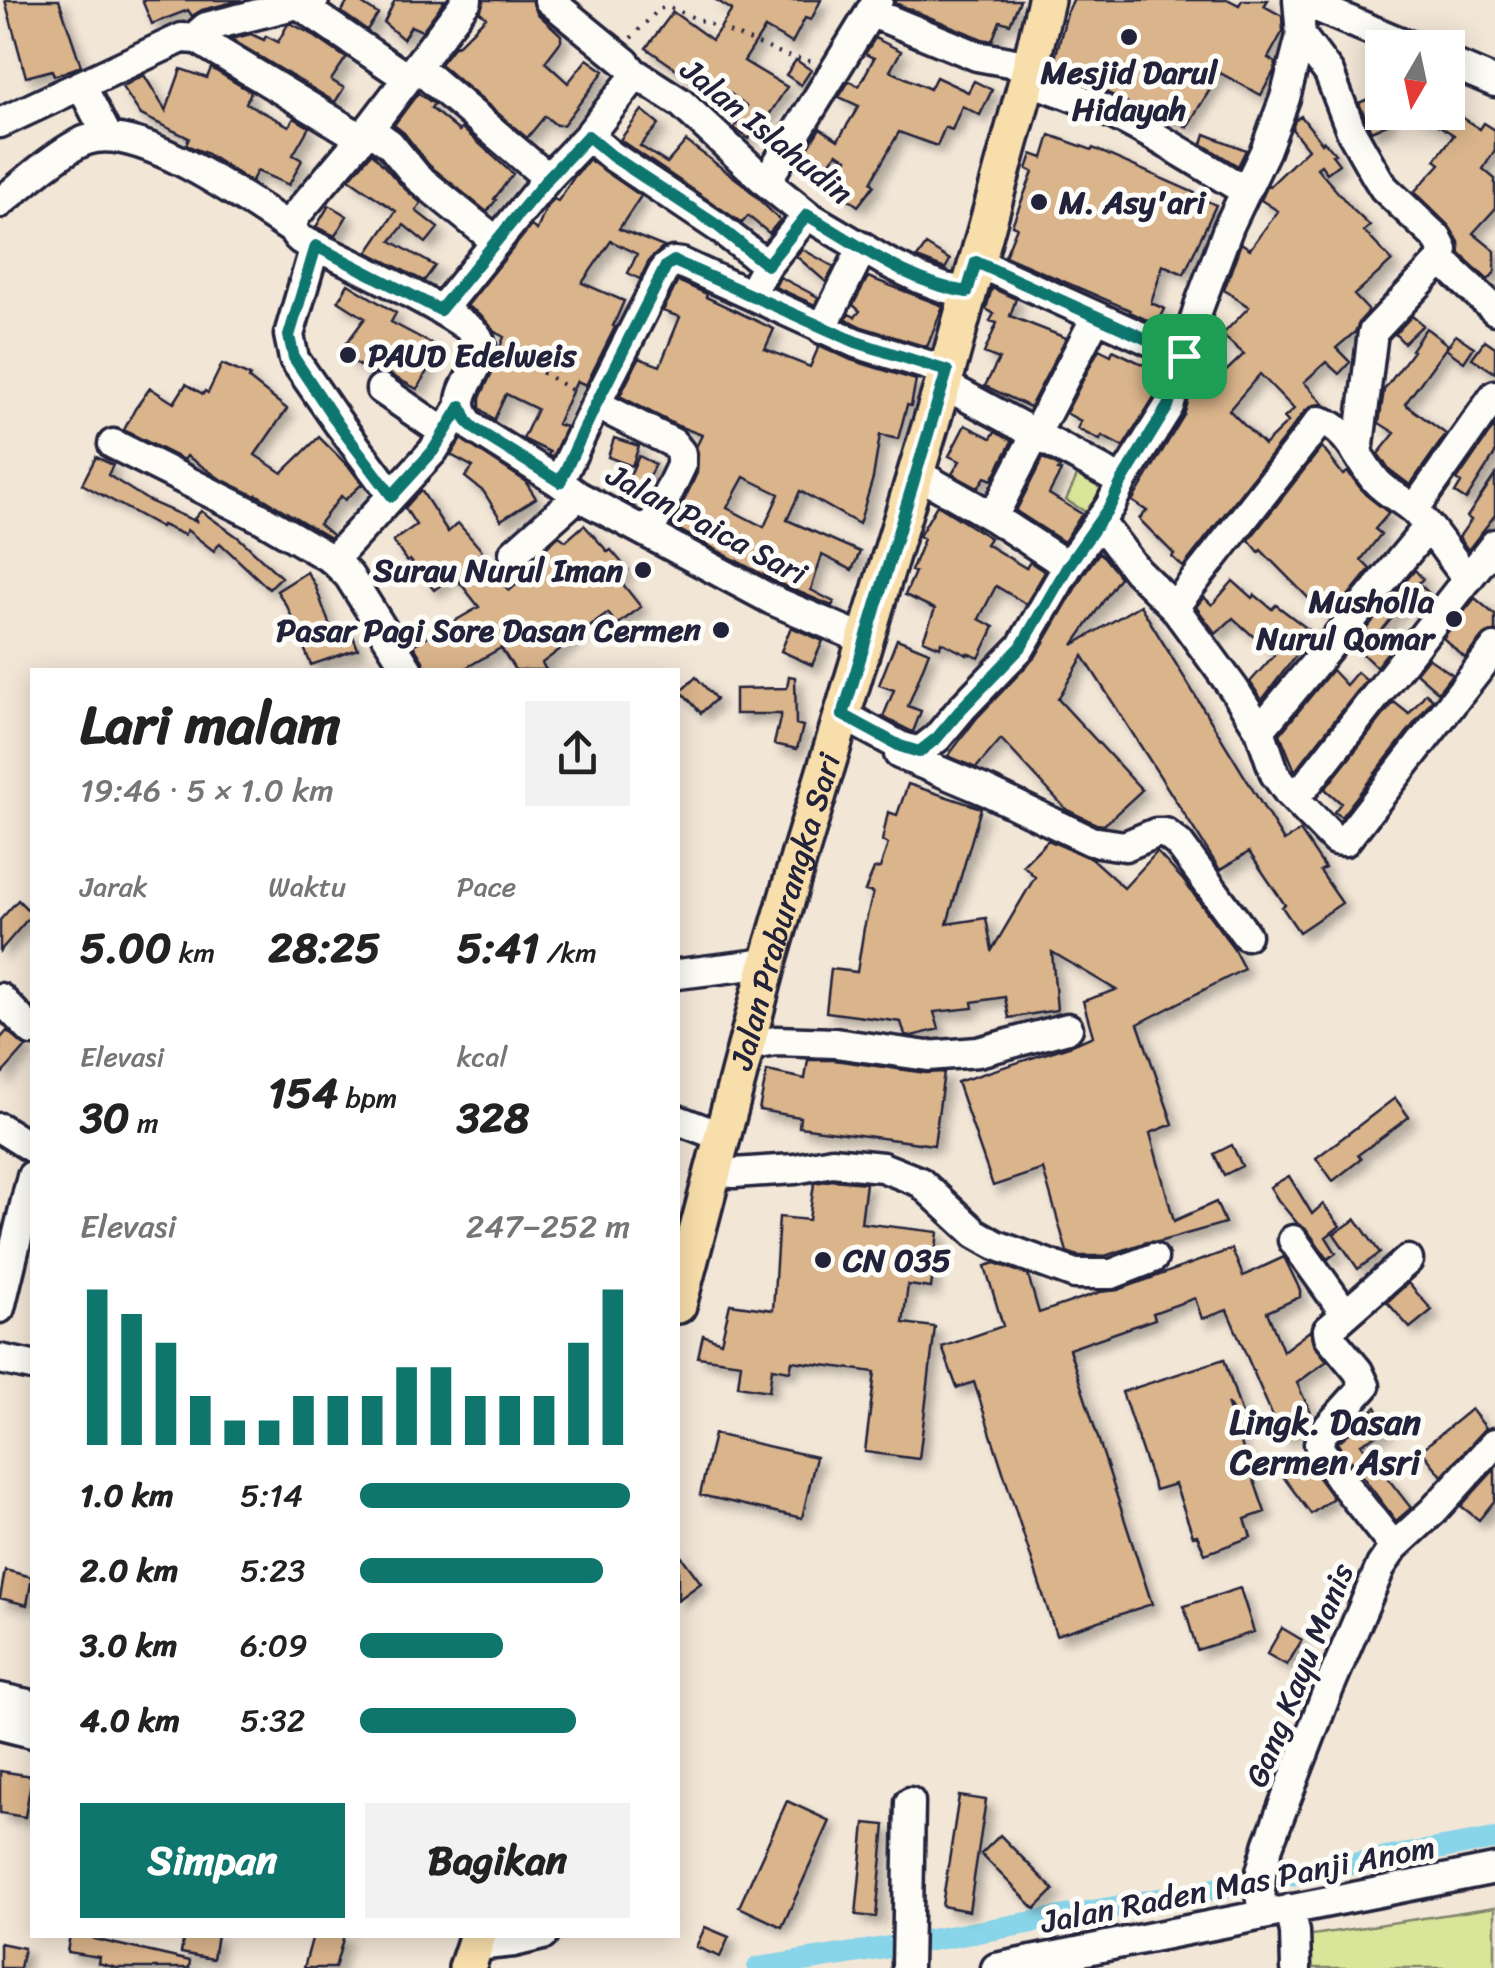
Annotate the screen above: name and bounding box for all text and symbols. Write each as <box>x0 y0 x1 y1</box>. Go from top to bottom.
marker: Mesjid Darul Hidayah <box>1118 26 1140 48</box>
north arrow <box>1365 30 1465 130</box>
map controls <box>1365 30 1465 130</box>
street label: Jalan Islahudin <box>666 43 866 220</box>
place label: Mesjid Darul Hidayah <box>1040 44 1219 138</box>
place label: M. Asy'ari <box>1058 174 1208 231</box>
marker: M. Asy'ari <box>1028 191 1050 213</box>
pin <box>1142 314 1227 399</box>
place label: PAUD Edelweis <box>368 327 578 384</box>
icon: arrive <box>1157 329 1212 384</box>
marker: PAUD Edelweis <box>337 344 359 366</box>
street label: Jalan Paica Sari <box>595 447 819 602</box>
place label: Surau Nurul Iman <box>372 542 624 599</box>
marker: Surau Nurul Iman <box>632 559 654 581</box>
place label: Musholla Nurul Qomar <box>1256 573 1437 667</box>
place label: Pasar Pagi Sore Dasan Cermen <box>276 602 702 659</box>
marker: Musholla Nurul Qomar <box>1443 608 1465 630</box>
marker: Pasar Pagi Sore Dasan Cermen <box>710 619 732 641</box>
text: Lari malam <box>80 676 340 773</box>
button: share <box>525 701 630 806</box>
street label: Jalan Praburangka Sari <box>713 745 858 1077</box>
text: 19:46 · 5 × 1.0 km <box>80 762 334 819</box>
text: Jarak <box>80 862 148 911</box>
text: Waktu <box>268 862 346 911</box>
text: Pace <box>457 862 516 911</box>
text: 5.00 <box>80 911 171 985</box>
text: 28:25 <box>268 911 380 985</box>
text: 5:41 <box>457 911 539 985</box>
text: km <box>171 928 215 977</box>
text: /km <box>539 928 597 977</box>
text: Elevasi <box>80 1032 164 1081</box>
text: kcal <box>457 1032 508 1081</box>
text: 154 <box>268 1056 338 1130</box>
text: bpm <box>338 1073 397 1122</box>
text: 30 <box>80 1081 130 1155</box>
text: 328 <box>457 1081 529 1155</box>
text: m <box>130 1098 158 1147</box>
text: Elevasi <box>80 1198 176 1255</box>
text: 247–252 m <box>466 1198 630 1255</box>
place label: CN 035 <box>842 1232 952 1289</box>
marker: CN 035 <box>812 1249 834 1271</box>
district label: Lingk. Dasan Cermen Asri <box>1229 1391 1421 1493</box>
text: 1.0 km <box>80 1467 174 1524</box>
text: 5:14 <box>240 1467 303 1524</box>
text: 2.0 km <box>80 1542 178 1599</box>
text: 5:23 <box>240 1542 305 1599</box>
street label: Gang Kayu Manis <box>1228 1554 1371 1796</box>
text: 3.0 km <box>80 1617 177 1674</box>
text: 6:09 <box>240 1617 308 1674</box>
text: 4.0 km <box>80 1692 180 1749</box>
text: 5:32 <box>240 1692 305 1749</box>
button: Simpan <box>80 1803 345 1918</box>
button: Bagikan <box>365 1803 630 1918</box>
street label: Jalan Raden Mas Panji Anom <box>1035 1818 1440 1951</box>

